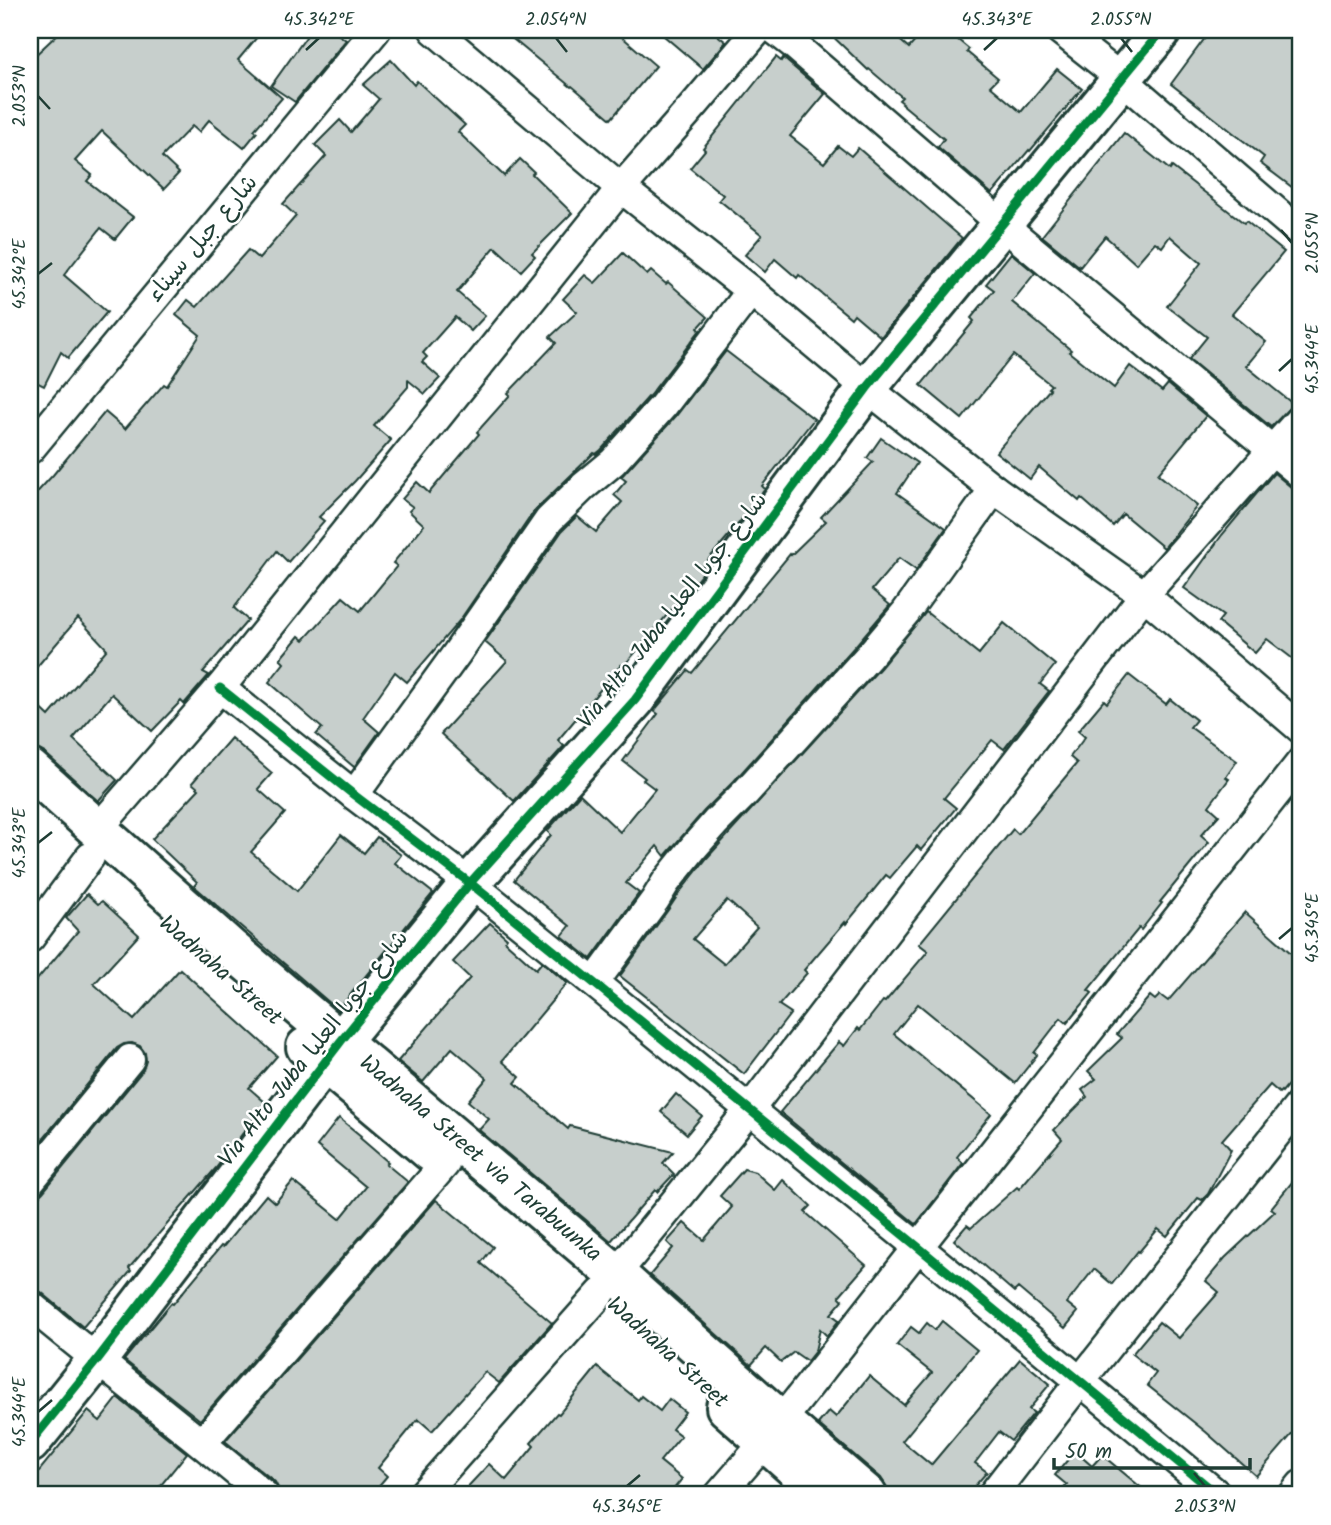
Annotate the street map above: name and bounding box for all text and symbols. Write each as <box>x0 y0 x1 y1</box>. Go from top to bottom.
text: 45.342°E <box>283 6 355 35</box>
text: 2.054°N <box>525 6 587 35</box>
text: 45.343°E <box>962 6 1033 35</box>
text: 2.055°N <box>1090 6 1152 35</box>
text: 2.053°N <box>6 65 35 127</box>
street label: شارع جبل سيناء <box>139 167 267 311</box>
text: 2.055°N <box>1299 212 1328 274</box>
text: 45.342°E <box>6 238 35 310</box>
text: 45.344°E <box>1299 323 1328 394</box>
street label: Via Alto Juba شارع جوبا العليا <box>569 485 777 737</box>
text: 45.343°E <box>6 807 35 878</box>
text: 45.345°E <box>1299 892 1328 963</box>
street label: Wadnaha Street <box>150 907 291 1036</box>
street label: Via Alto Juba شارع جوبا العليا <box>210 923 418 1175</box>
street label: Wadnaha Street via Tarabuunka <box>350 1046 610 1272</box>
street label: Wadnaha Street <box>598 1288 737 1419</box>
text: 45.344°E <box>6 1376 35 1447</box>
scale bar <box>1054 1427 1250 1471</box>
text: 50 m <box>1065 1436 1112 1469</box>
text: 45.345°E <box>592 1493 663 1522</box>
text: 2.053°N <box>1174 1493 1236 1522</box>

